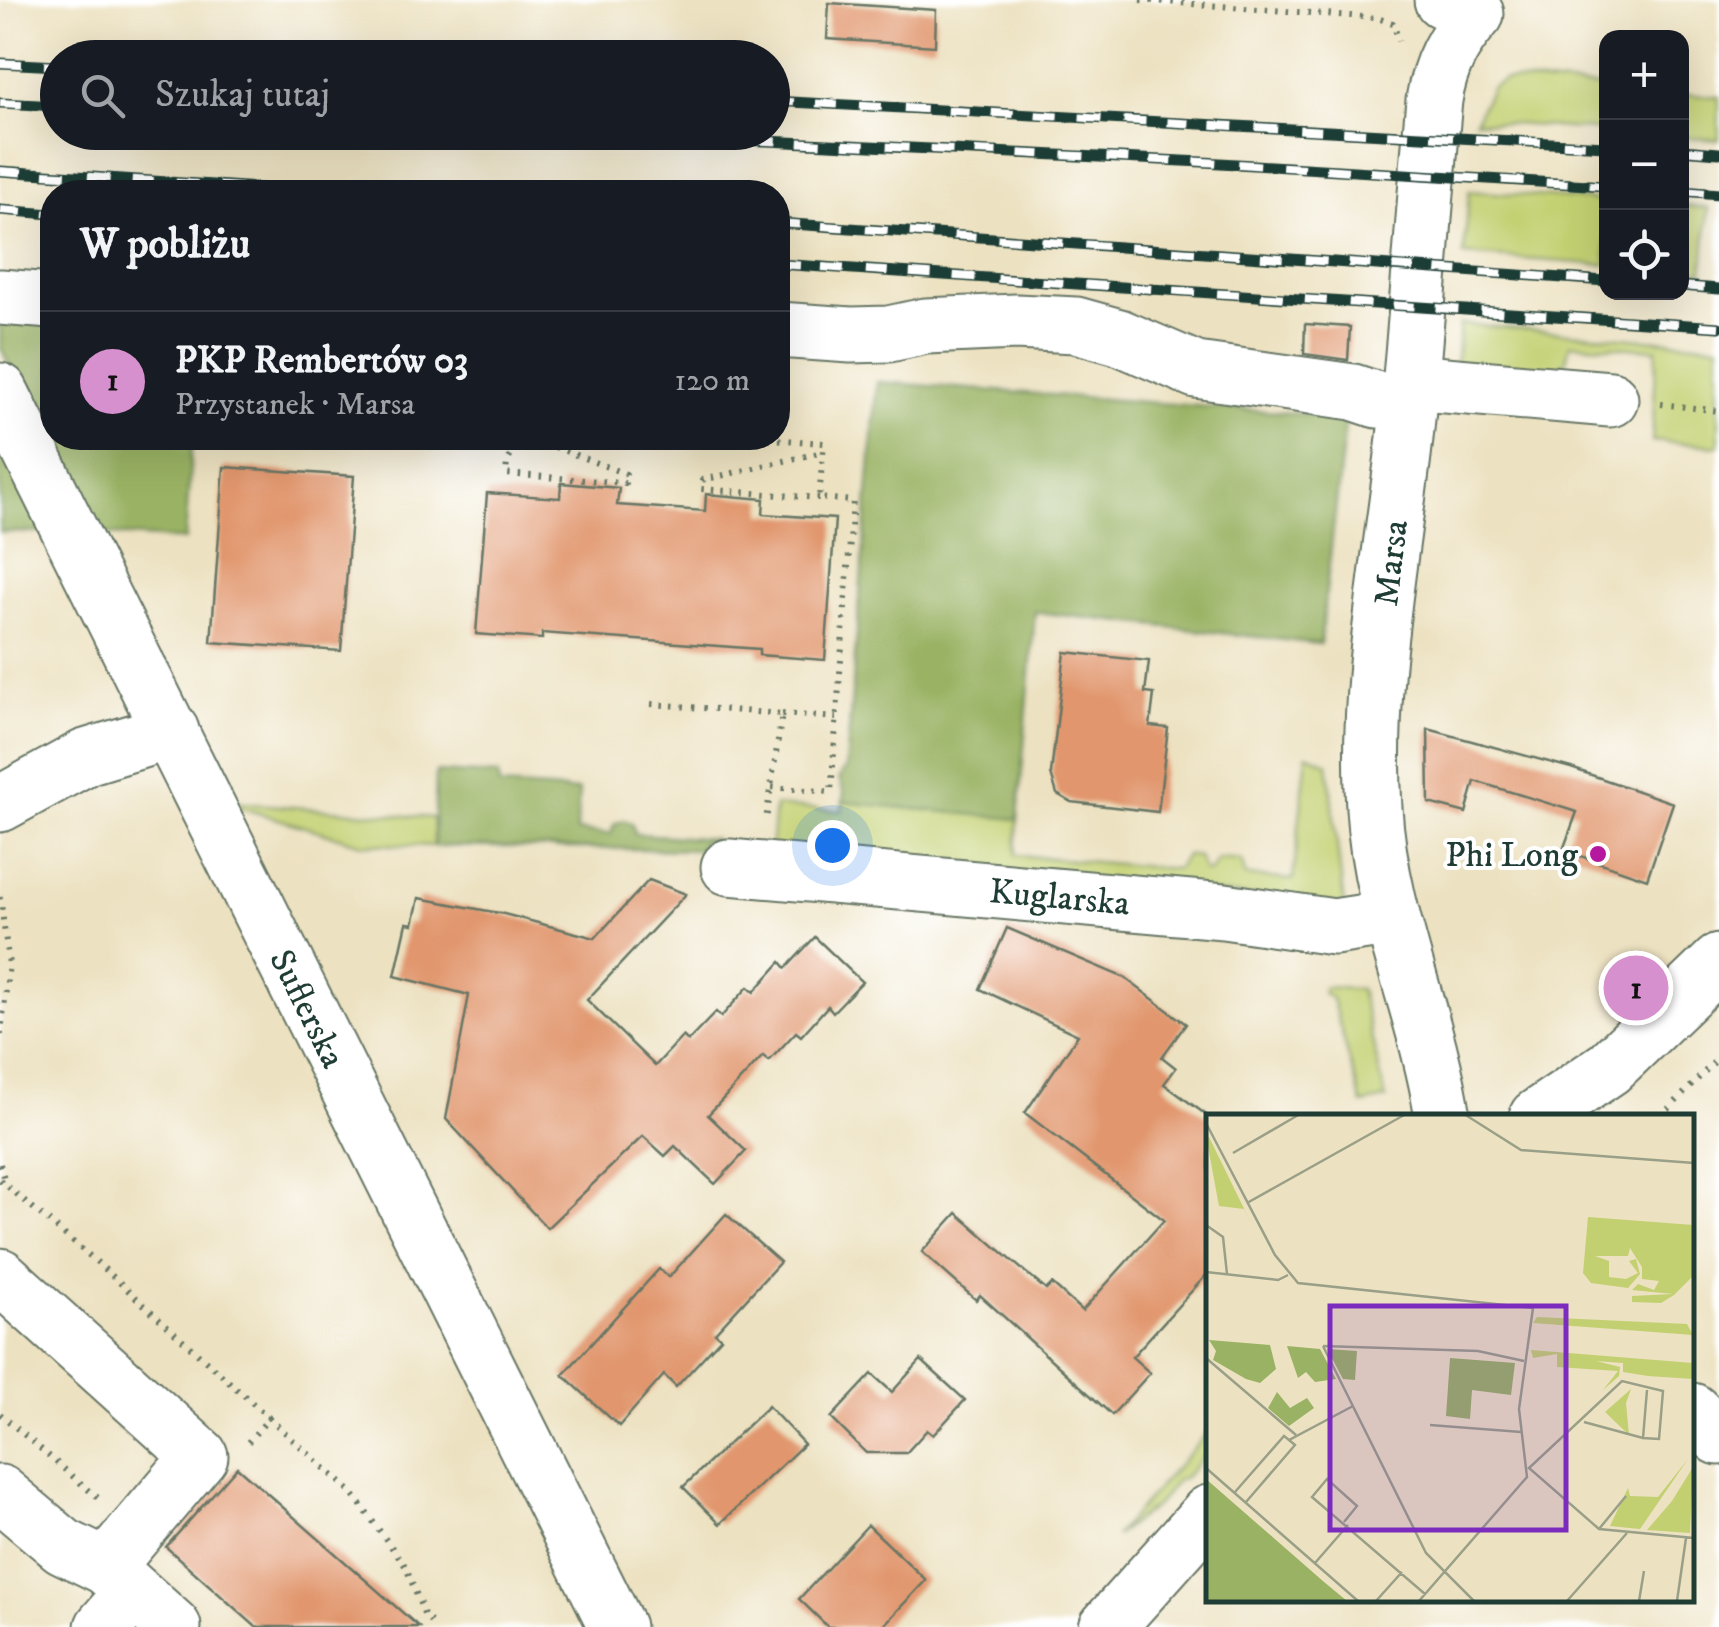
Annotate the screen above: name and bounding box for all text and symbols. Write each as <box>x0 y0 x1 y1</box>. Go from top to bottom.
map controls <box>1599 30 1689 300</box>
button: + <box>1599 30 1689 120</box>
search box <box>40 40 790 150</box>
icon: search <box>75 68 130 123</box>
text: Szukaj tutaj <box>155 71 330 119</box>
button: − <box>1599 120 1689 210</box>
button: locate <box>1599 210 1689 300</box>
text: W pobliżu <box>80 219 250 271</box>
text: PKP Rembertów 03 <box>175 337 468 385</box>
text: 1 <box>107 361 118 401</box>
text: 120 m <box>674 361 750 401</box>
text: Przystanek · Marsa <box>175 385 415 425</box>
street label: Marsa <box>1365 518 1419 609</box>
your location <box>807 820 858 871</box>
place label: Phi Long <box>1445 834 1579 878</box>
marker: Phi Long <box>1587 843 1609 865</box>
street label: Kuglarska <box>988 870 1132 927</box>
street label: Suflerska <box>258 943 354 1076</box>
pin: 1 <box>1604 950 1668 1026</box>
inset map <box>1206 1114 1694 1602</box>

